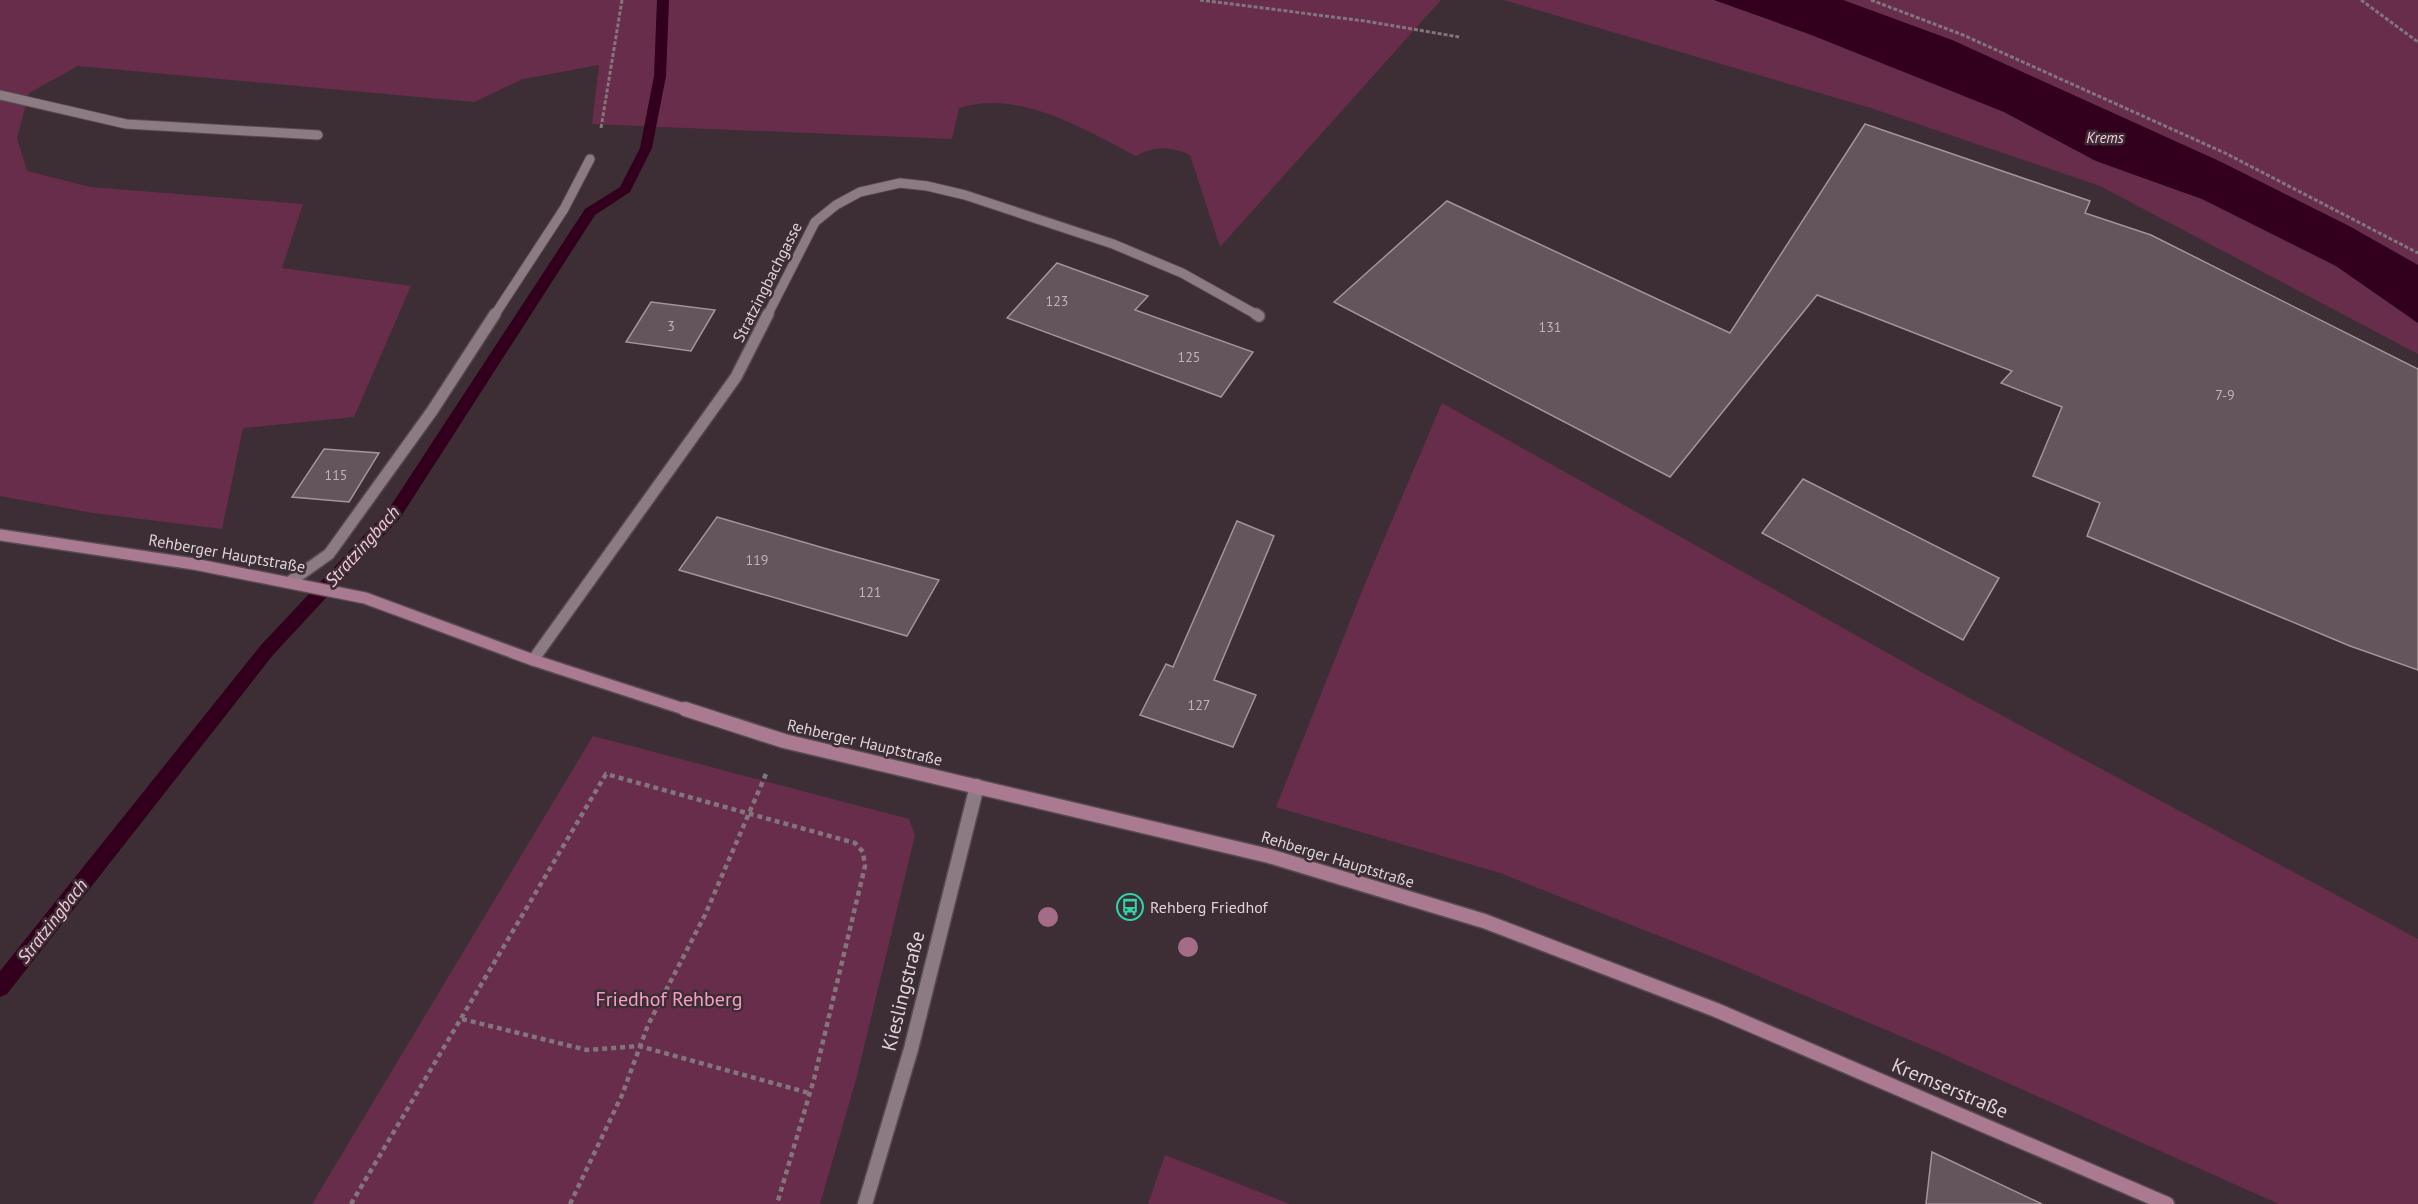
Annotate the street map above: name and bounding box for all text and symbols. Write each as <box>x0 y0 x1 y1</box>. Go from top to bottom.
water label: Krems <box>2086 128 2124 147</box>
street label: Stratzingbachgasse <box>728 219 806 345</box>
house number: 123 <box>1046 292 1068 310</box>
house number: 3 <box>667 317 675 335</box>
house number: 131 <box>1539 318 1561 336</box>
house number: 125 <box>1178 348 1200 366</box>
house number: 7-9 <box>2215 386 2235 404</box>
house number: 115 <box>325 466 347 484</box>
water label: Stratzingbach <box>320 501 404 591</box>
street label: Rehberger Hauptstraße <box>147 529 307 577</box>
house number: 119 <box>746 551 768 569</box>
house number: 121 <box>859 583 881 601</box>
house number: 127 <box>1188 696 1210 714</box>
street label: Rehberger Hauptstraße <box>785 714 945 770</box>
street label: Rehberger Hauptstraße <box>1259 826 1417 892</box>
water label: Stratzingbach <box>12 874 92 968</box>
bus stop icon: Rehberg Friedhof <box>1115 892 1145 922</box>
place label: Rehberg Friedhof <box>1150 897 1269 917</box>
street label: Kieslingstraße <box>876 928 930 1054</box>
park label: Friedhof Rehberg <box>595 986 743 1012</box>
street label: Kremserstraße <box>1888 1052 2012 1124</box>

